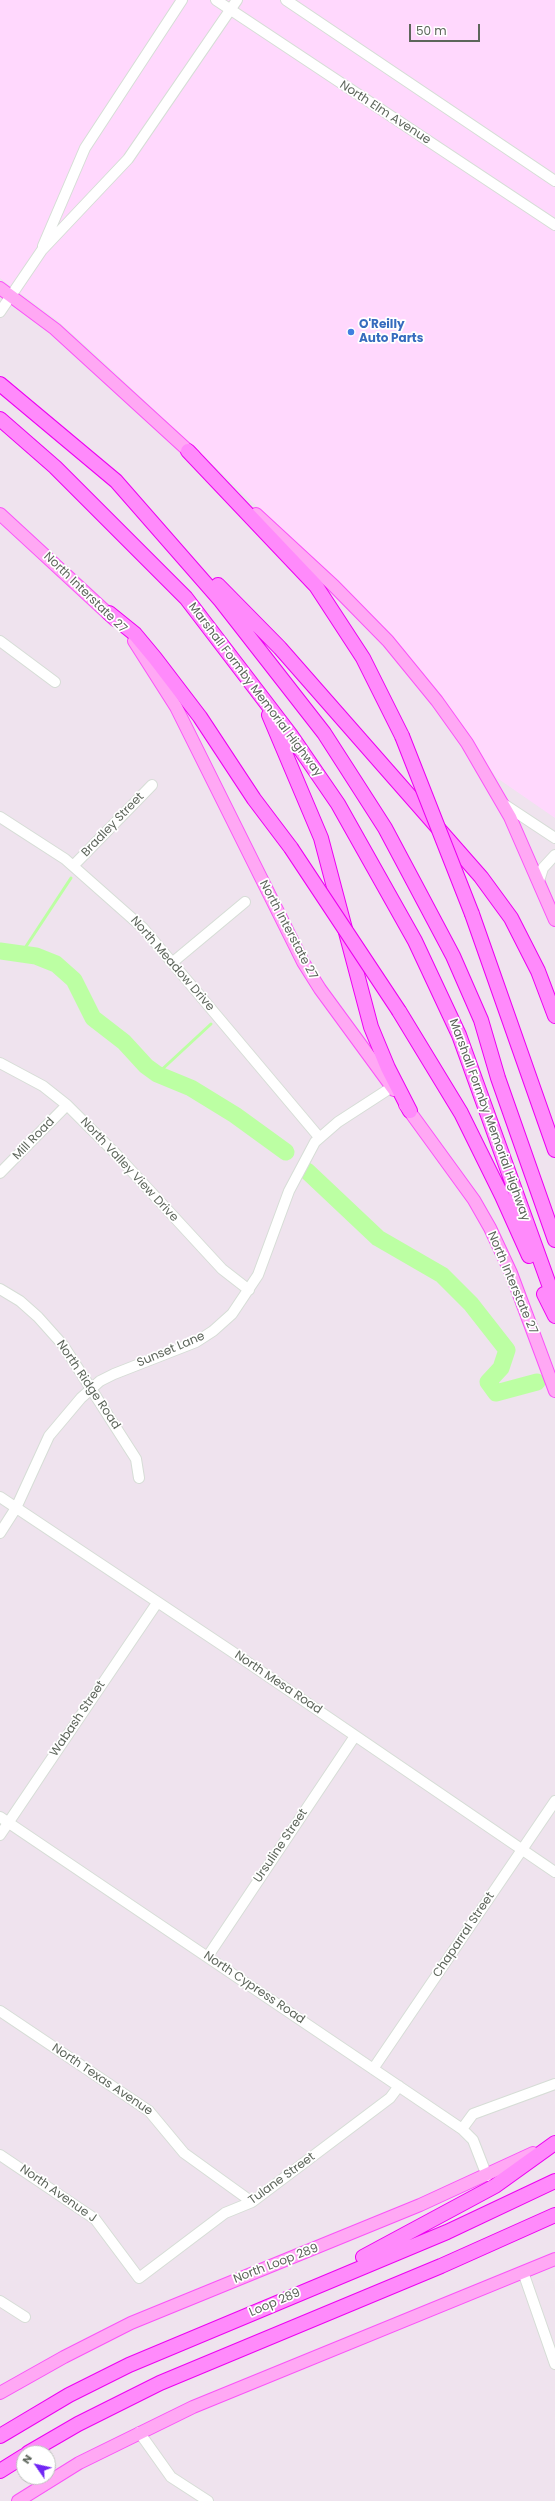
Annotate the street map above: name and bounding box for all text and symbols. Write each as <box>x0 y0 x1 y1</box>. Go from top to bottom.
scale bar <box>411 16 482 42</box>
text: 50 m <box>416 22 447 39</box>
street label: North Elm Avenue <box>337 78 433 148</box>
place label: O'Reilly Auto Parts <box>359 318 423 346</box>
marker: O'Reilly Auto Parts <box>346 327 356 337</box>
street label: North Interstate 27 <box>40 550 130 636</box>
street label: Marshall Formby Memorial Highway <box>185 600 325 780</box>
street label: Bradley Street <box>79 790 147 860</box>
street label: North Interstate 27 <box>256 878 320 982</box>
street label: North Meadow Drive <box>127 914 217 1014</box>
street label: Marshall Formby Memorial Highway <box>446 1017 532 1223</box>
street label: Mill Road <box>10 1115 58 1163</box>
street label: North Valley View Drive <box>77 1115 181 1225</box>
street label: North Interstate 27 <box>484 1230 540 1336</box>
street label: Sunset Lane <box>135 1329 207 1371</box>
street label: North Ridge Road <box>53 1338 123 1432</box>
street label: North Mesa Road <box>232 1648 324 1718</box>
street label: Wabash Street <box>47 1678 109 1760</box>
street label: Ursuline Street <box>251 1806 311 1886</box>
street label: Chaparral Street <box>430 1890 498 1980</box>
street label: North Cypress Road <box>201 1949 307 2027</box>
street label: North Texas Avenue <box>49 2041 155 2119</box>
street label: Tulane Street <box>246 2150 318 2208</box>
street label: North Avenue J <box>17 2162 99 2226</box>
street label: North Loop 289 <box>232 2241 320 2287</box>
street label: Loop 289 <box>247 2286 303 2320</box>
north arrow <box>16 2445 56 2485</box>
text: N <box>18 2451 36 2467</box>

